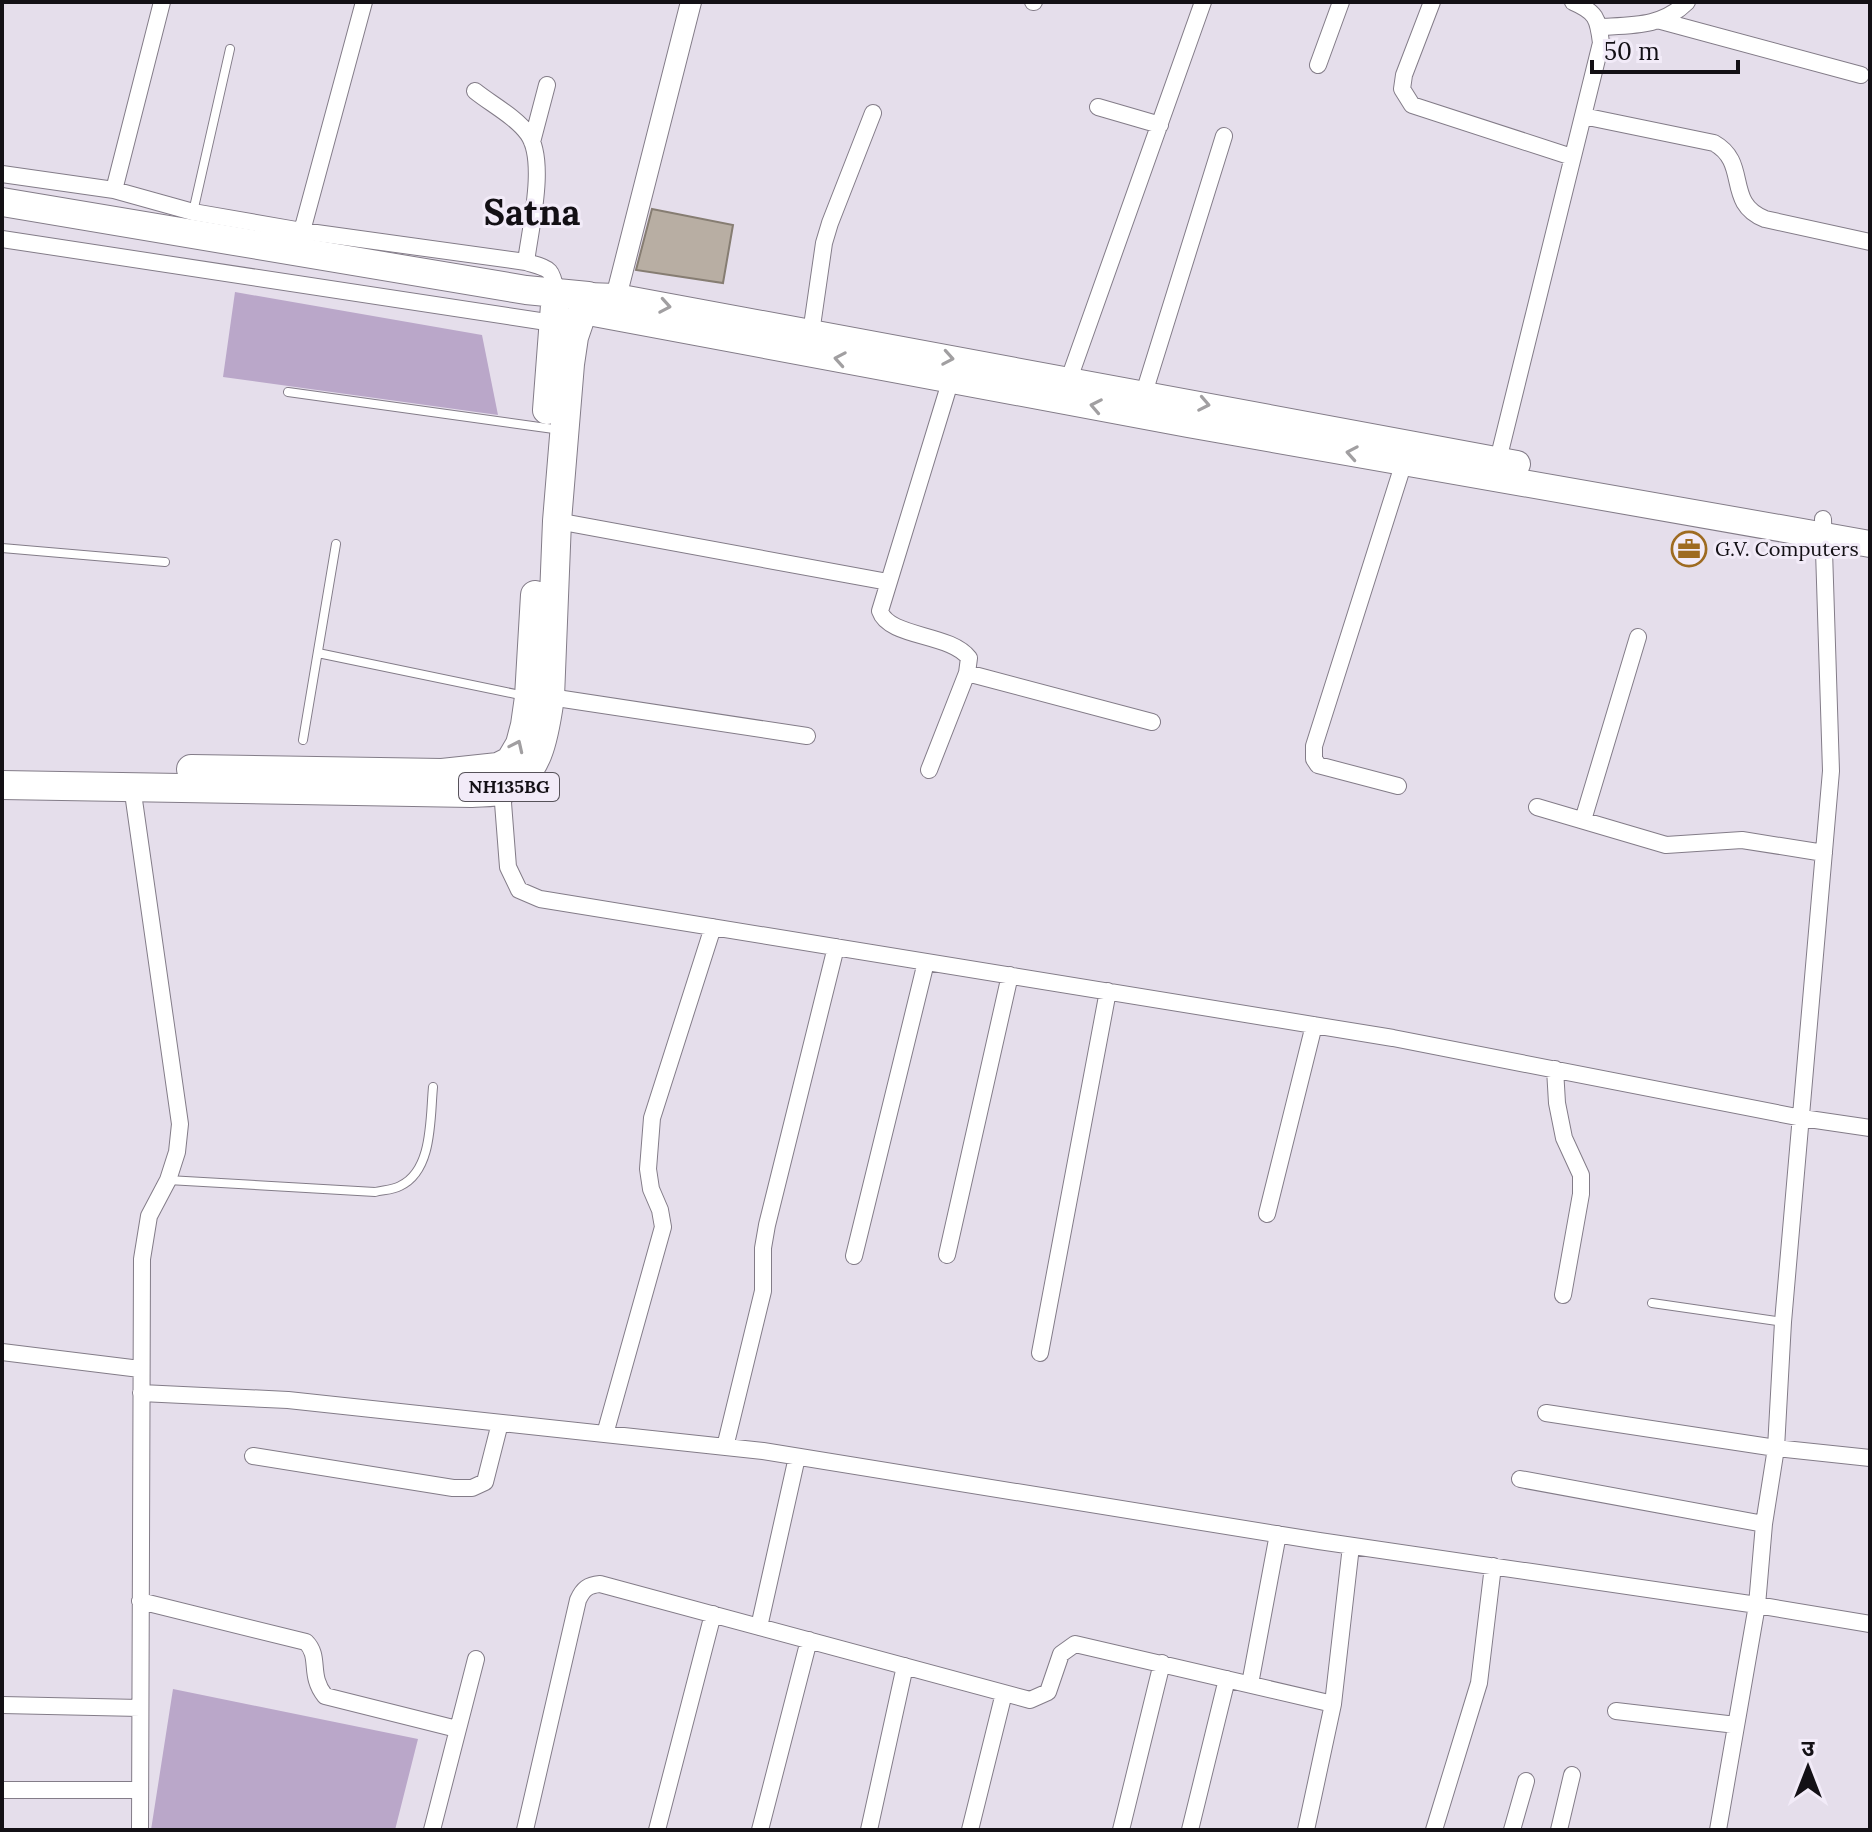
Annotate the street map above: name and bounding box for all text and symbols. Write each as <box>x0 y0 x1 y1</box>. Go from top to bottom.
scale bar <box>1592 24 1738 74</box>
text: 50 m <box>1604 36 1660 67</box>
district label: Satna <box>484 189 581 235</box>
one-way arrow <box>658 297 672 314</box>
one-way arrow <box>941 349 955 366</box>
one-way arrow <box>834 352 847 369</box>
one-way arrow <box>1197 395 1211 412</box>
one-way arrow <box>1089 399 1103 416</box>
one-way arrow <box>1345 445 1359 462</box>
office icon: G.V. Computers <box>1670 530 1708 568</box>
place label: G.V. Computers <box>1715 536 1859 561</box>
one-way arrow <box>507 740 523 755</box>
road number: NH135BG <box>459 773 559 801</box>
north arrow <box>1768 1728 1848 1808</box>
text: उ <box>1802 1734 1816 1762</box>

